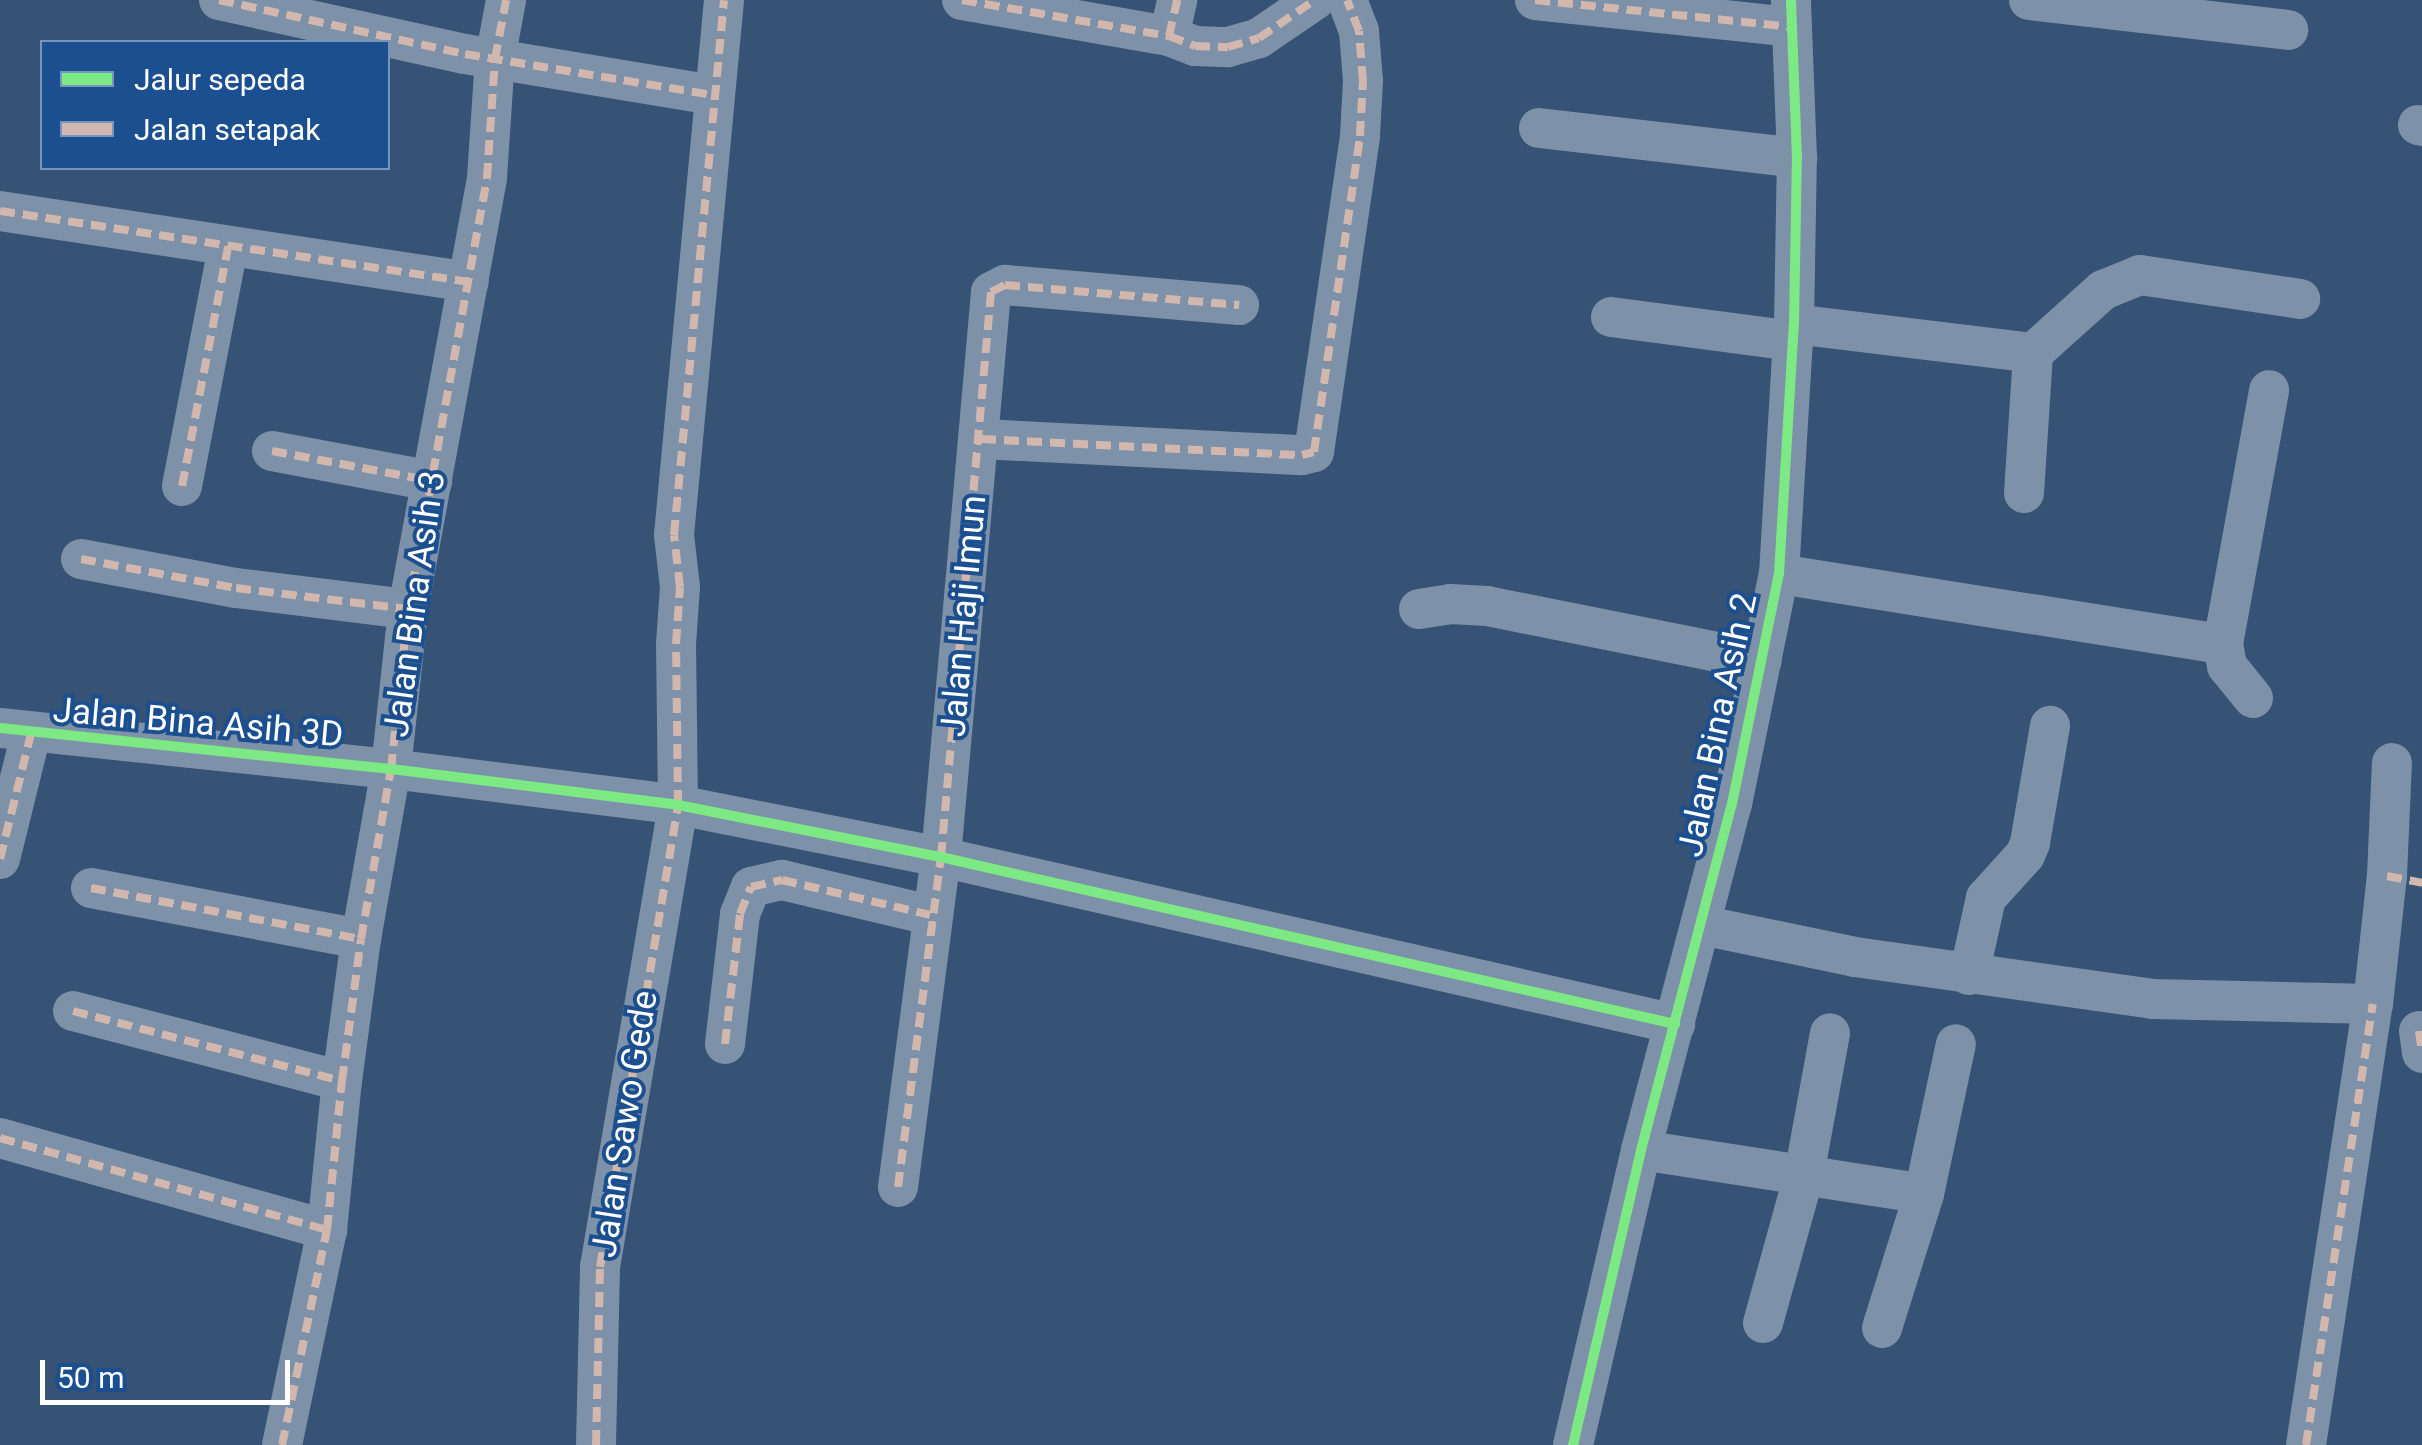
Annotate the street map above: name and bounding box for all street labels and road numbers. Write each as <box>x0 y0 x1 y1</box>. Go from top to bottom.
street label: Jalan Bina Asih 3 <box>376 468 454 740</box>
street label: Jalan Haji Imun <box>933 493 995 739</box>
street label: Jalan Bina Asih 2 <box>1670 589 1766 861</box>
street label: Jalan Bina Asih 3D <box>51 689 345 757</box>
street label: Jalan Sawo Gede <box>583 988 667 1260</box>

